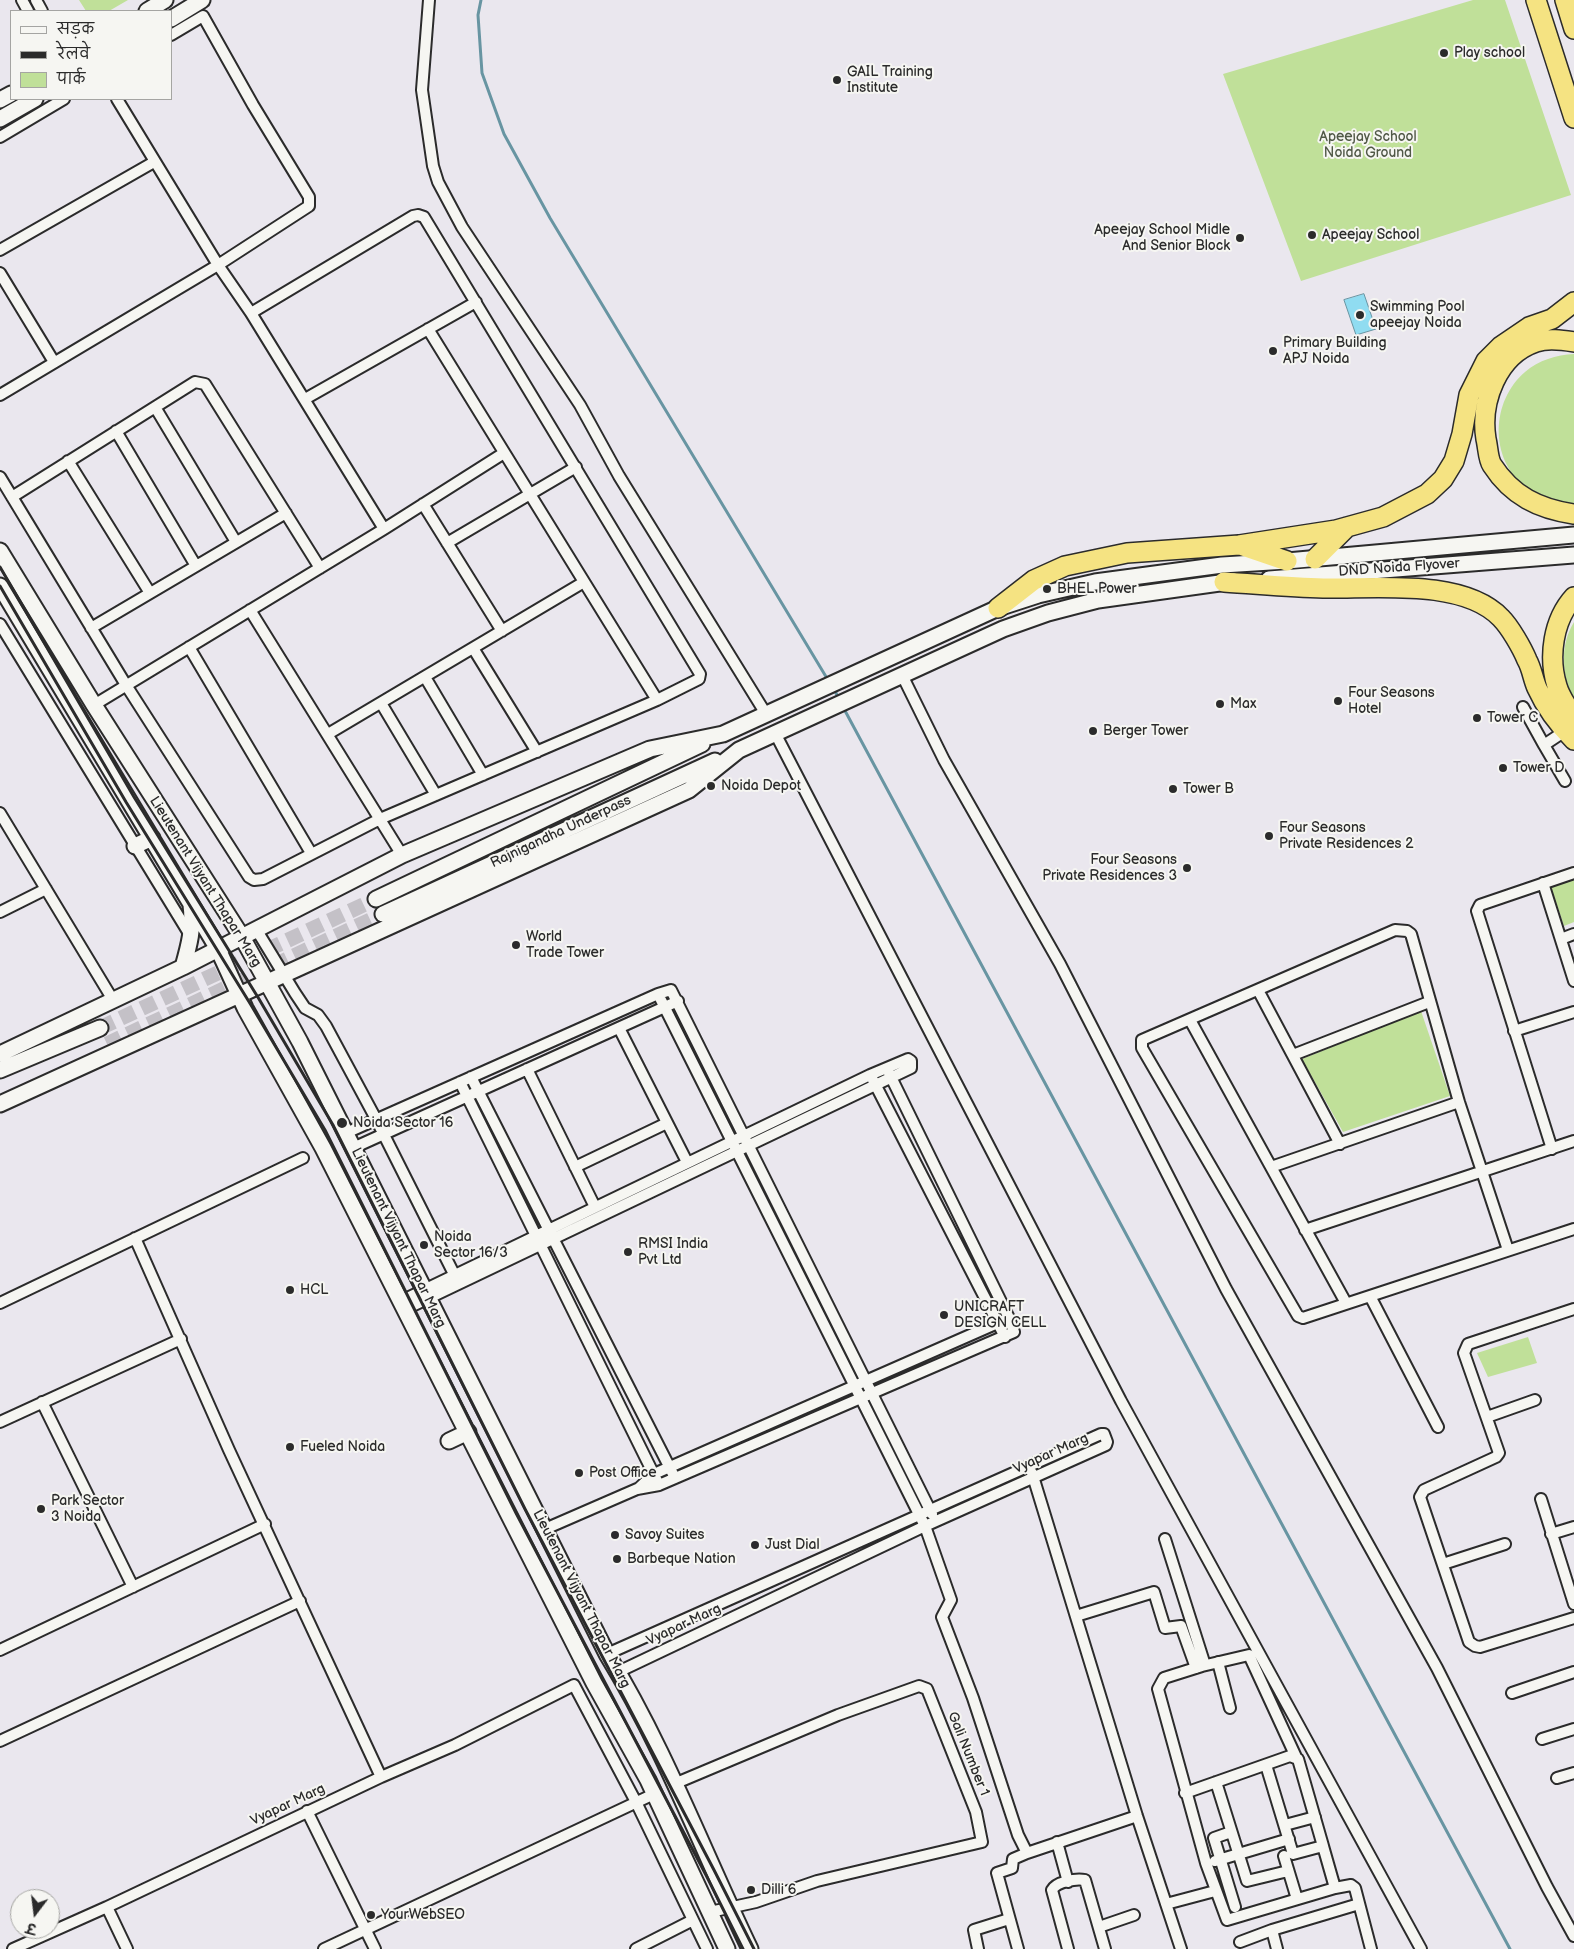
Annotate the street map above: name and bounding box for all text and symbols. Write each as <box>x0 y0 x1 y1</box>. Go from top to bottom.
legend <box>10 10 172 100</box>
text: सड़क <box>57 20 94 39</box>
text: रेलवे <box>57 45 90 64</box>
place label: Play school <box>1454 45 1525 61</box>
marker: Play school <box>1438 47 1450 59</box>
place label: GAIL Training Institute <box>847 64 933 96</box>
text: पार्क <box>57 70 85 89</box>
marker: GAIL Training Institute <box>831 74 843 86</box>
park label: Apeejay School Noida Ground <box>1319 129 1417 162</box>
place label: Apeejay School Midle And Senior Block <box>1094 222 1230 254</box>
place label: Apeejay School <box>1322 227 1419 243</box>
marker: Apeejay School <box>1306 229 1318 241</box>
marker: Apeejay School Midle And Senior Block <box>1234 232 1246 244</box>
place label: Swimming Pool apeejay Noida <box>1370 299 1465 332</box>
marker: Swimming Pool apeejay Noida <box>1354 309 1366 321</box>
place label: Primary Building APJ Noida <box>1283 335 1386 368</box>
marker: Primary Building APJ Noida <box>1267 345 1279 357</box>
street label: DND Noida Flyover <box>1338 555 1460 581</box>
place label: BHEL Power <box>1057 581 1137 597</box>
marker: BHEL Power <box>1041 583 1053 595</box>
place label: Four Seasons Hotel <box>1348 685 1435 718</box>
marker: Four Seasons Hotel <box>1332 695 1344 707</box>
place label: Max <box>1230 696 1257 712</box>
marker: Max <box>1214 698 1226 710</box>
place label: Tower C <box>1487 710 1538 726</box>
marker: Tower C <box>1471 712 1483 724</box>
place label: Berger Tower <box>1103 723 1188 739</box>
marker: Berger Tower <box>1087 725 1099 737</box>
place label: Tower D <box>1513 760 1564 776</box>
marker: Tower D <box>1497 762 1509 774</box>
place label: Noida Depot <box>721 778 801 794</box>
marker: Noida Depot <box>705 780 717 792</box>
place label: Tower B <box>1183 781 1234 797</box>
marker: Tower B <box>1167 783 1179 795</box>
street label: Rajnigandha Underpass <box>488 792 634 872</box>
street label: Lieutenant Vijyant Thapar Marg <box>145 794 265 970</box>
place label: Four Seasons Private Residences 2 <box>1279 820 1413 852</box>
marker: Four Seasons Private Residences 2 <box>1263 830 1275 842</box>
place label: Four Seasons Private Residences 3 <box>1042 852 1177 884</box>
marker: Four Seasons Private Residences 3 <box>1181 862 1193 874</box>
place label: World Trade Tower <box>526 929 604 962</box>
marker: World Trade Tower <box>510 939 522 951</box>
place label: Noida Sector 16 <box>353 1115 453 1131</box>
marker: Noida Sector 16 <box>335 1116 349 1130</box>
street label: Lieutenant Vijyant Thapar Marg <box>347 1145 449 1331</box>
place label: Noida Sector 16/3 <box>434 1229 508 1262</box>
place label: RMSI India Pvt Ltd <box>638 1236 708 1268</box>
marker: Noida Sector 16/3 <box>418 1239 430 1251</box>
marker: RMSI India Pvt Ltd <box>622 1246 634 1258</box>
place label: HCL <box>300 1282 328 1298</box>
marker: HCL <box>284 1284 296 1296</box>
place label: UNICRAFT DESIGN CELL <box>954 1299 1046 1331</box>
marker: UNICRAFT DESIGN CELL <box>938 1309 950 1321</box>
street label: Vyapar Marg <box>1011 1430 1091 1478</box>
place label: Fueled Noida <box>300 1439 385 1455</box>
marker: Fueled Noida <box>284 1441 296 1453</box>
place label: Post Office <box>589 1465 657 1481</box>
marker: Post Office <box>573 1467 585 1479</box>
place label: Park Sector 3 Noida <box>51 1493 124 1525</box>
marker: Park Sector 3 Noida <box>35 1503 47 1515</box>
street label: Lieutenant Vijyant Thapar Marg <box>529 1507 633 1691</box>
place label: Savoy Suites <box>625 1527 704 1543</box>
marker: Savoy Suites <box>609 1529 621 1541</box>
place label: Just Dial <box>765 1537 820 1553</box>
marker: Just Dial <box>749 1539 761 1551</box>
place label: Barbeque Nation <box>627 1551 736 1567</box>
marker: Barbeque Nation <box>611 1553 623 1565</box>
street label: Vyapar Marg <box>644 1600 724 1650</box>
street label: Gali Number 1 <box>944 1710 992 1798</box>
street label: Vyapar Marg <box>248 1780 328 1830</box>
place label: Dilli 6 <box>761 1882 796 1898</box>
marker: Dilli 6 <box>745 1884 757 1896</box>
north arrow <box>10 1889 60 1939</box>
place label: YourWebSEO <box>381 1907 465 1923</box>
marker: YourWebSEO <box>365 1909 377 1921</box>
text: उ <box>25 1919 38 1937</box>

